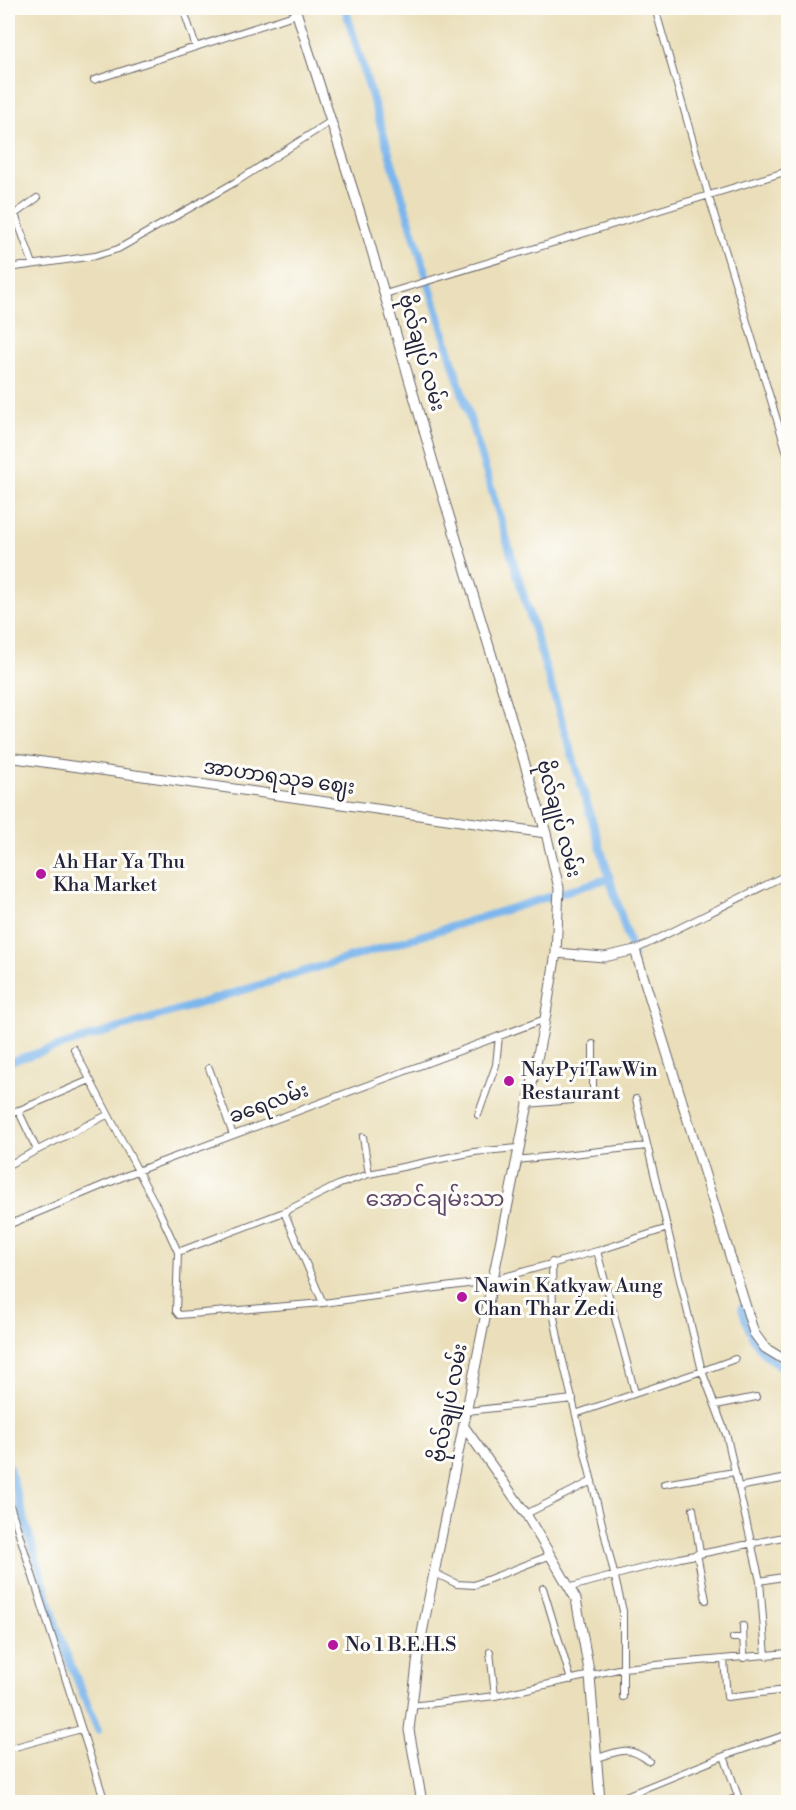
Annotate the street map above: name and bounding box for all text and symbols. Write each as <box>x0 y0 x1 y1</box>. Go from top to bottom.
street label: ဗိုလ်ချုပ် လမ်း <box>389 291 453 415</box>
street label: အာဟာရသုခ ဈေး <box>201 755 356 804</box>
street label: ဗိုလ်ချုပ် လမ်း <box>527 757 589 881</box>
place label: Ah Har Ya Thu Kha Market <box>52 850 186 898</box>
marker: Ah Har Ya Thu Kha Market <box>34 867 48 881</box>
place label: NayPyiTawWin Restaurant <box>521 1058 658 1106</box>
marker: NayPyiTawWin Restaurant <box>502 1074 516 1088</box>
street label: ခရေလမ်း <box>225 1075 313 1132</box>
district label: အောင်ချမ်းသာ <box>365 1183 505 1217</box>
place label: Nawin Katkyaw Aung Chan Thar Zedi <box>474 1274 663 1322</box>
marker: Nawin Katkyaw Aung Chan Thar Zedi <box>455 1290 469 1304</box>
street label: ဗိုလ်ချုပ် လမ်း <box>423 1341 477 1465</box>
place label: No 1 B.E.H.S <box>345 1633 457 1658</box>
marker: No 1 B.E.H.S <box>326 1638 340 1652</box>

